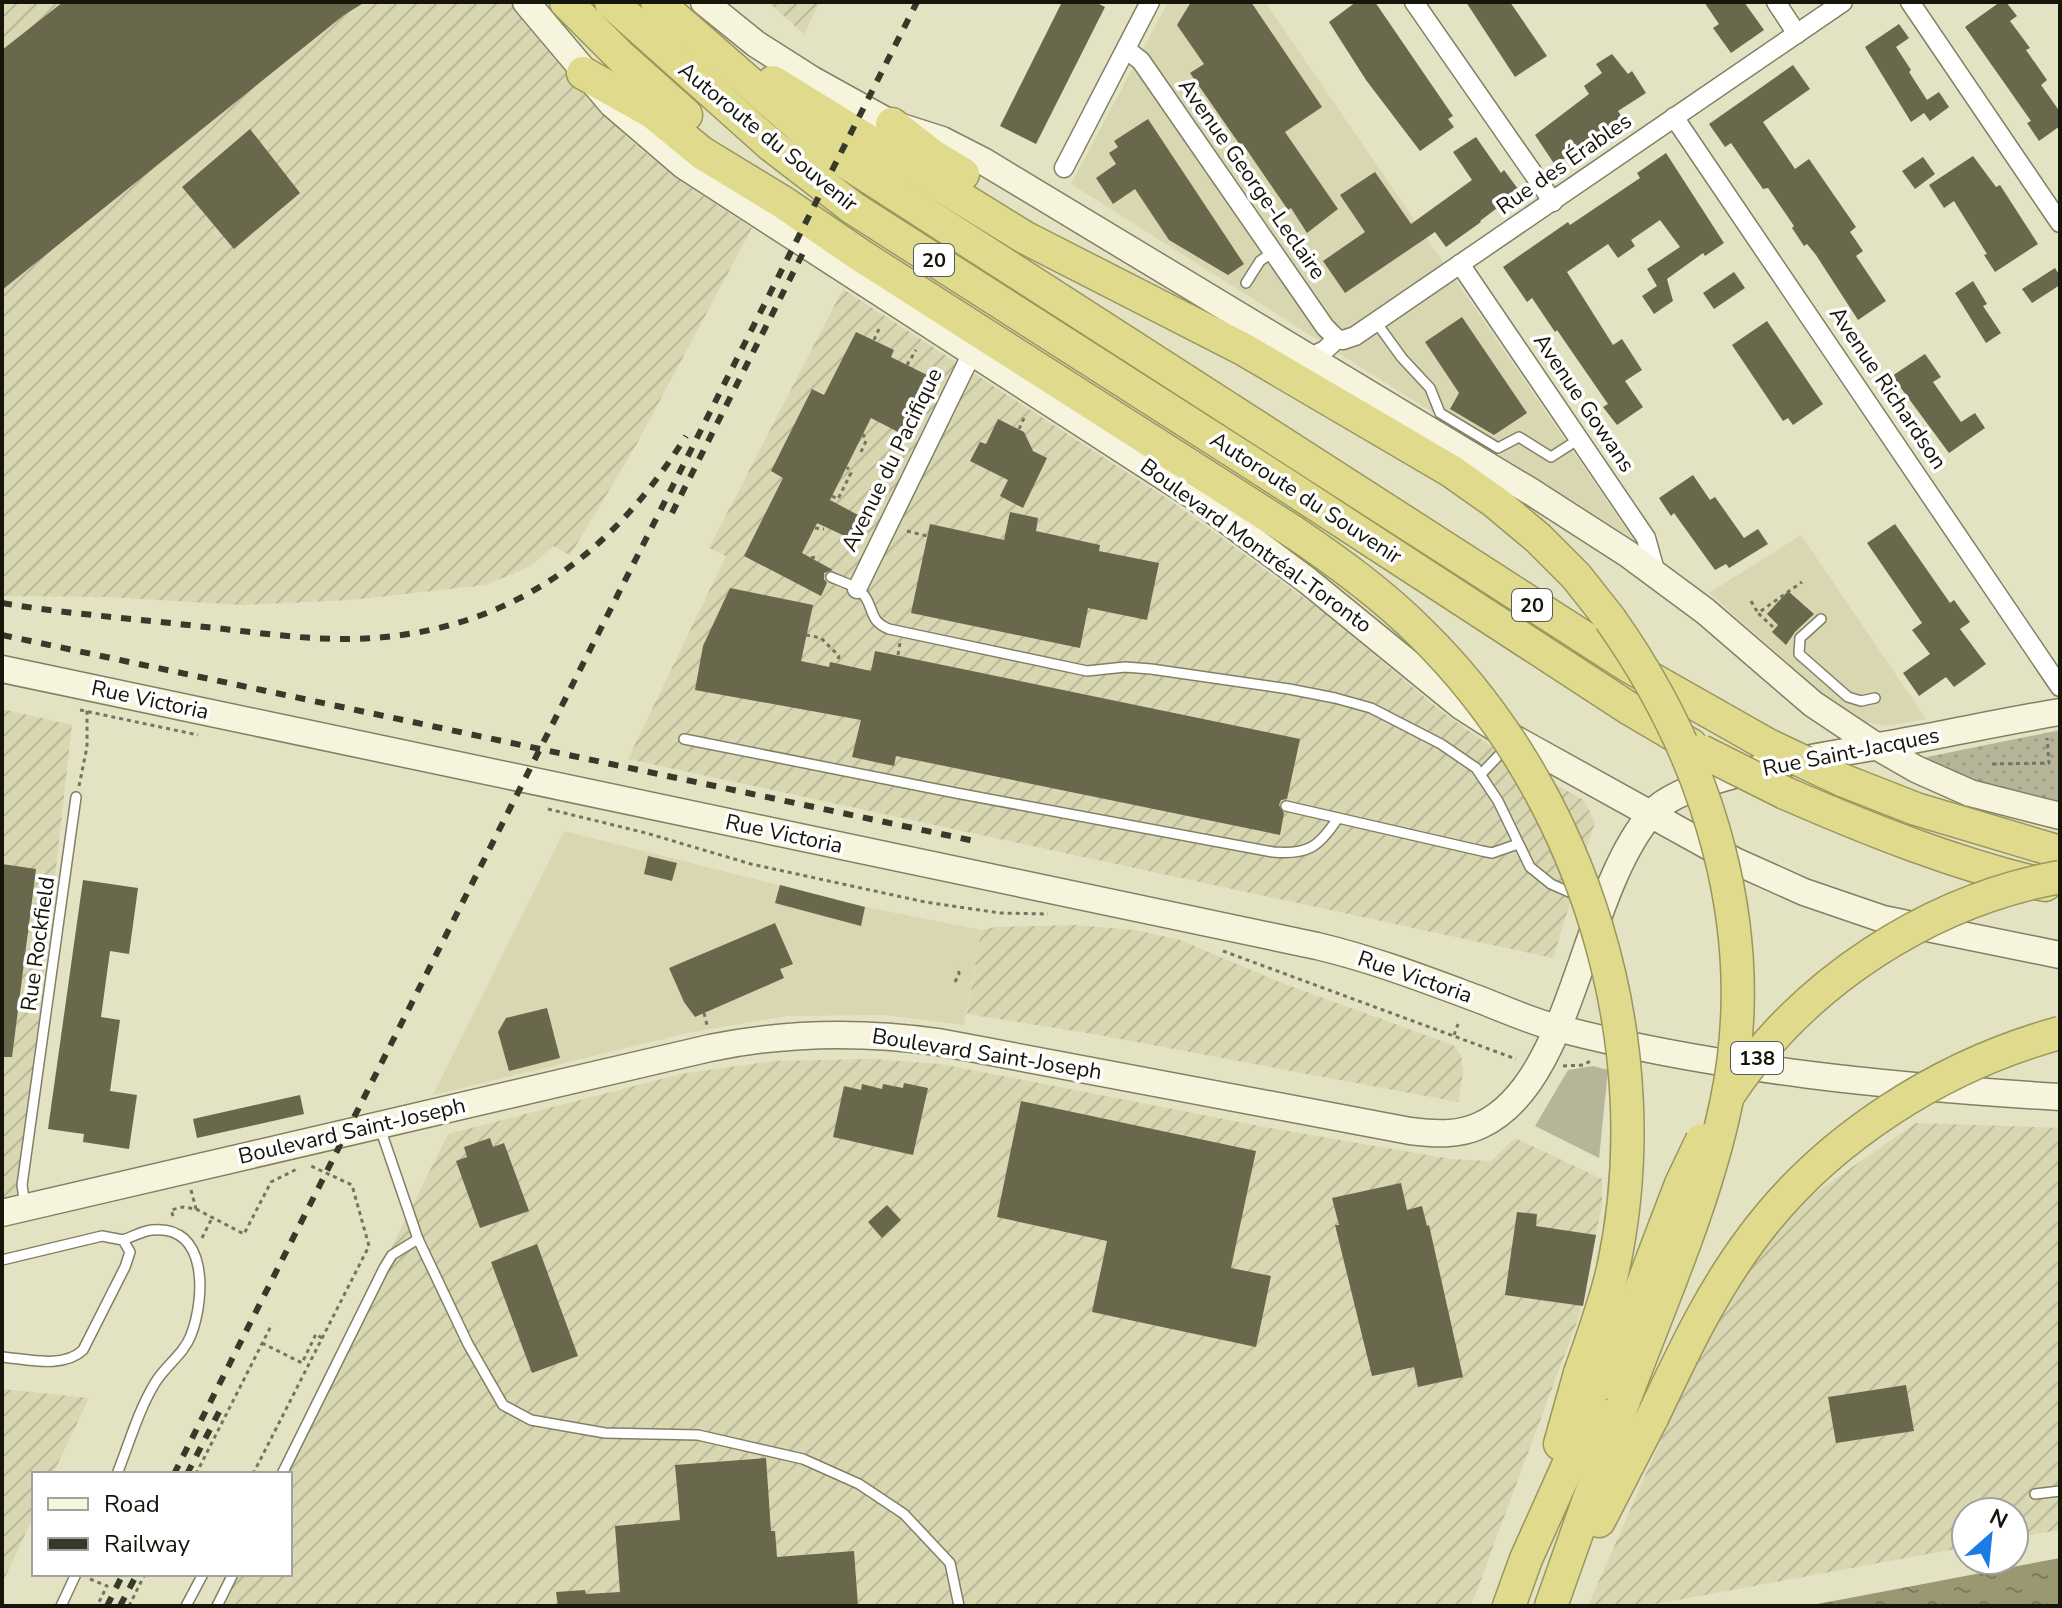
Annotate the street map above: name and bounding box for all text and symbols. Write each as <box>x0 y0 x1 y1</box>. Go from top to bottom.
street label: Autoroute du Souvenir <box>672 55 864 219</box>
street label: Avenue George-Leclaire <box>1171 73 1333 285</box>
street label: Rue des Érables <box>1490 106 1638 222</box>
road number: 20 <box>914 244 954 276</box>
street label: Avenue Richardson <box>1822 301 1954 475</box>
street label: Avenue Gowans <box>1526 328 1642 478</box>
street label: Avenue du Pacifique <box>834 363 950 557</box>
street label: Autoroute du Souvenir <box>1204 425 1408 571</box>
street label: Boulevard Montréal-Toronto <box>1134 452 1378 640</box>
road number: 20 <box>1512 589 1552 621</box>
street label: Rue Victoria <box>89 673 211 727</box>
street label: Rue Saint-Jacques <box>1760 720 1942 784</box>
street label: Rue Victoria <box>723 807 845 861</box>
street label: Rue Rockfield <box>14 875 62 1013</box>
street label: Rue Victoria <box>1354 943 1476 1011</box>
street label: Boulevard Saint-Joseph <box>870 1021 1104 1087</box>
road number: 138 <box>1731 1042 1783 1074</box>
street label: Boulevard Saint-Joseph <box>235 1090 469 1172</box>
legend <box>32 1472 292 1576</box>
text: Road <box>104 1488 160 1520</box>
north arrow <box>1950 1496 2030 1576</box>
text: N <box>1984 1502 2013 1536</box>
text: Railway <box>104 1528 191 1560</box>

